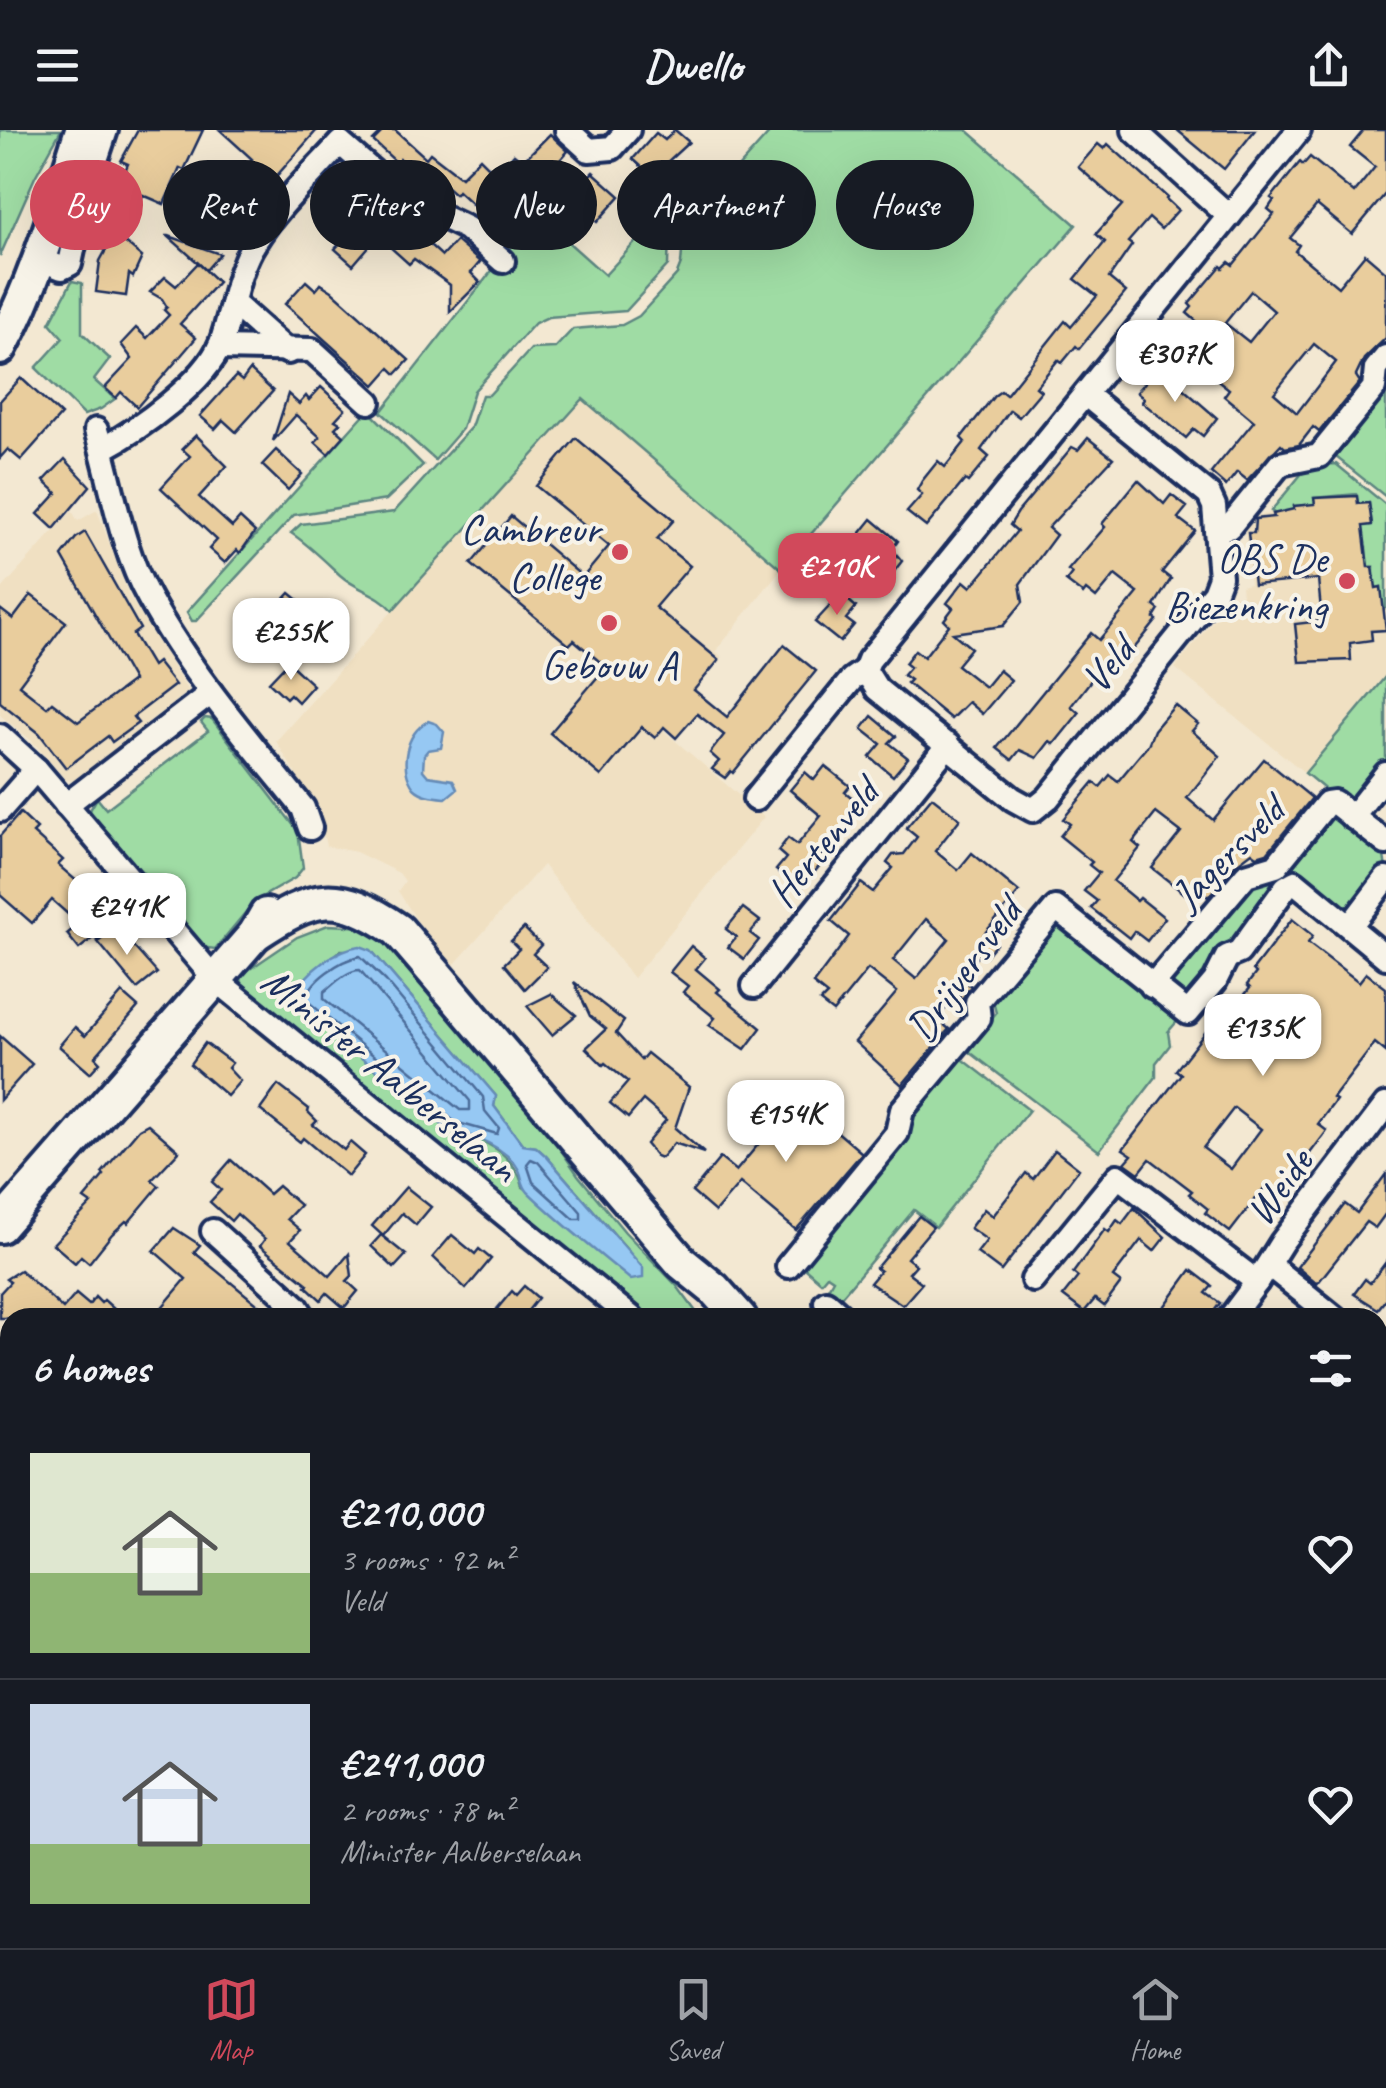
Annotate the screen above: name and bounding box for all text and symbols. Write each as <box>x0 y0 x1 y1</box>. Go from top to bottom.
text: Dwello <box>644 37 742 94</box>
icon: menu <box>30 38 85 93</box>
icon: share <box>1301 38 1356 93</box>
chip: Buy <box>30 160 143 250</box>
chip: Rent <box>163 160 290 250</box>
chip: Filters <box>310 160 456 250</box>
chip: New <box>476 160 597 250</box>
chip: Apartment <box>617 160 816 250</box>
chip: House <box>836 160 974 250</box>
pin: €307K <box>1105 320 1245 405</box>
text: €307K <box>1138 332 1212 373</box>
place label: Cambreur College <box>461 503 604 604</box>
place label: OBS De Biezenkring <box>1165 532 1330 633</box>
pin: €210K <box>767 533 907 618</box>
marker: Cambreur College <box>609 541 631 563</box>
text: €210K <box>800 545 874 586</box>
marker: OBS De Biezenkring <box>1336 570 1358 592</box>
pin: €255K <box>221 598 361 683</box>
text: €255K <box>255 610 327 651</box>
marker: Gebouw A <box>598 612 620 634</box>
street label: Veld <box>1070 621 1151 704</box>
place label: Gebouw A <box>541 639 679 692</box>
street label: Hertenveld <box>755 764 894 918</box>
street label: Jagersveld <box>1158 781 1300 923</box>
pin: €241K <box>57 873 197 958</box>
street label: Drijversveld <box>894 882 1038 1052</box>
text: €241K <box>90 885 164 926</box>
street label: Minister Aalberselaan <box>251 954 530 1195</box>
pin: €135K <box>1193 994 1333 1079</box>
text: €135K <box>1226 1006 1300 1047</box>
pin: €154K <box>716 1080 856 1165</box>
text: €154K <box>749 1092 823 1133</box>
street label: Weide <box>1234 1136 1326 1236</box>
icon: filters <box>1303 1341 1358 1396</box>
text: 6 homes <box>30 1342 149 1395</box>
text: €210,000 <box>340 1486 481 1539</box>
icon: home <box>110 1493 230 1613</box>
icon: heart <box>1303 1526 1358 1581</box>
text: 3 rooms · 92 m² <box>340 1539 513 1580</box>
text: Veld <box>340 1580 383 1621</box>
text: €241,000 <box>340 1737 481 1790</box>
icon: home <box>110 1744 230 1864</box>
icon: heart <box>1303 1777 1358 1832</box>
text: 2 rooms · 78 m² <box>340 1790 513 1831</box>
text: Minister Aalberselaan <box>340 1831 580 1872</box>
tab: Map <box>204 1972 259 2067</box>
tab: Saved <box>666 1972 721 2067</box>
tab: Home <box>1128 1972 1183 2067</box>

